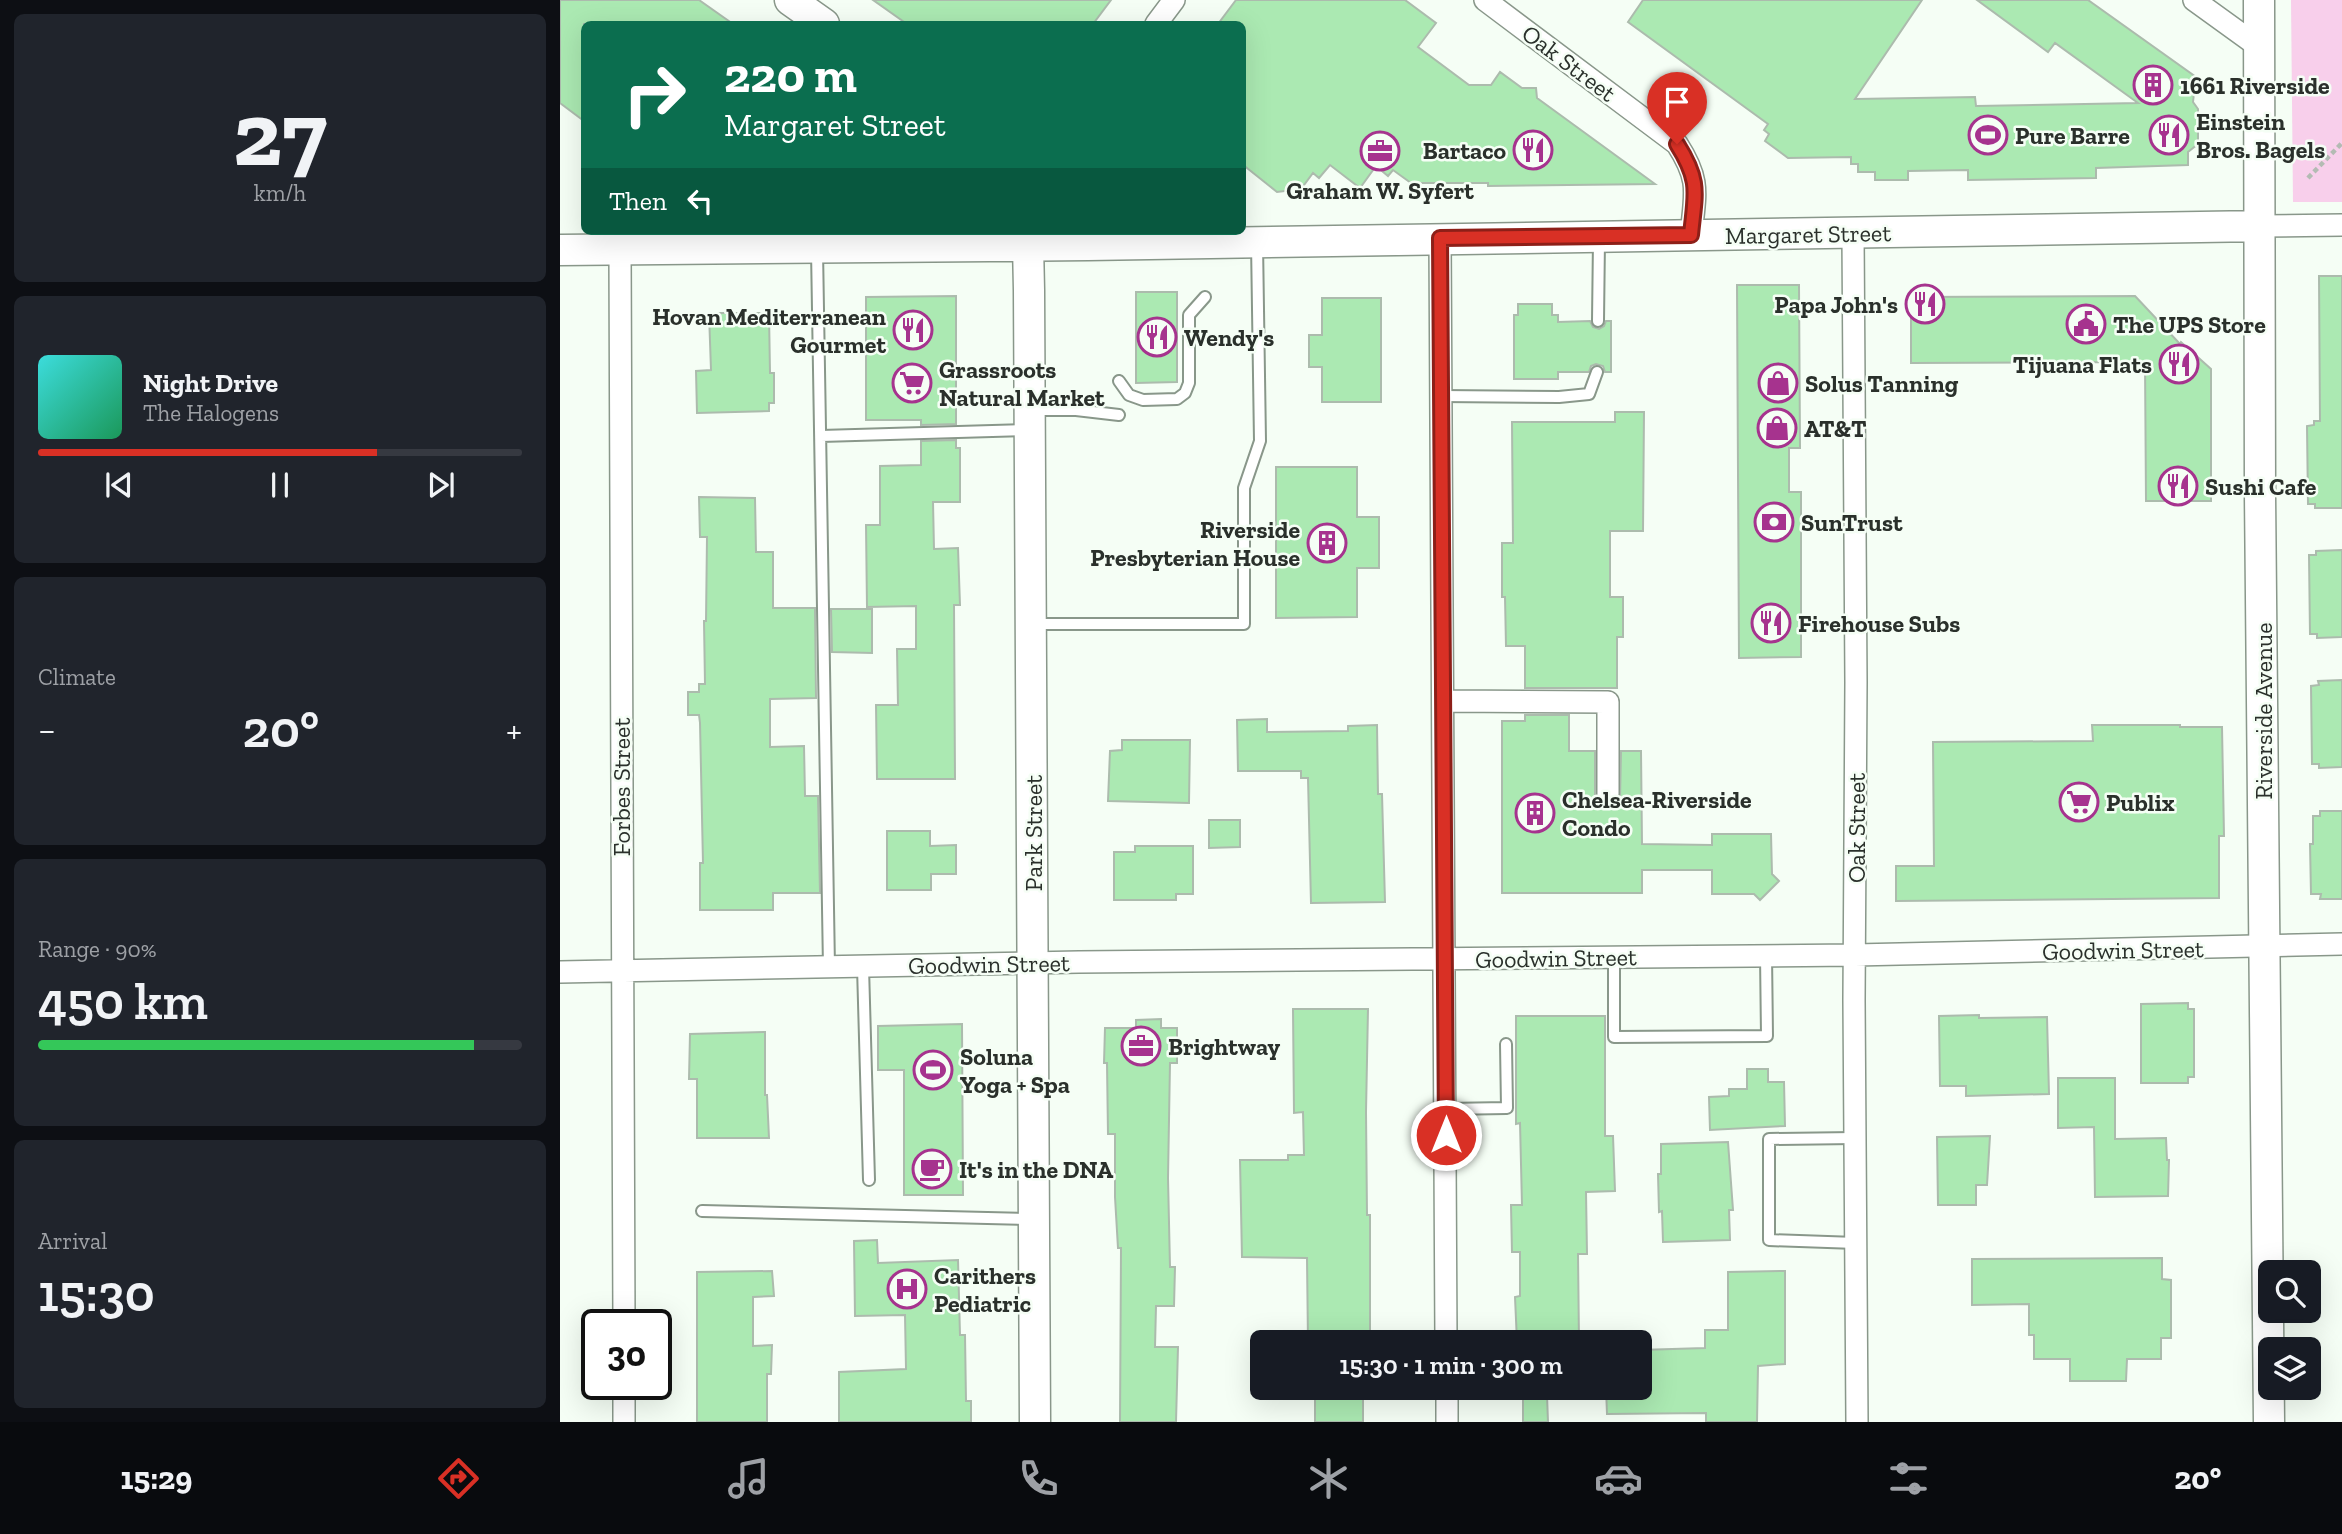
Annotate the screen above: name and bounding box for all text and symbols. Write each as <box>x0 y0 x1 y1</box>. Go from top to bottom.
street label: Oak Street <box>1516 18 1622 108</box>
text: 220 m <box>724 46 857 105</box>
icon: right <box>609 49 700 140</box>
building icon: 1661 Riverside <box>2132 64 2174 106</box>
place label: 1661 Riverside <box>2180 71 2330 100</box>
pin <box>1647 72 1707 144</box>
text: 27 <box>233 79 327 188</box>
icon: arrive <box>1658 83 1696 121</box>
text: Margaret Street <box>724 106 946 144</box>
place label: Einstein Bros. Bagels <box>2196 107 2325 164</box>
sports icon: Pure Barre <box>1967 114 2009 156</box>
restaurant icon: Einstein Bros. Bagels <box>2148 114 2190 156</box>
place label: Pure Barre <box>2015 121 2130 150</box>
restaurant icon: Bartaco <box>1512 129 1554 171</box>
office icon: Graham W. Syfert <box>1359 130 1401 172</box>
place label: Bartaco <box>1423 136 1506 165</box>
place label: Graham W. Syfert <box>1286 176 1474 205</box>
text: km/h <box>254 179 306 207</box>
icon: left <box>681 182 719 220</box>
text: Then <box>609 185 667 217</box>
street label: Margaret Street <box>1725 218 1891 250</box>
restaurant icon: Papa John's <box>1904 283 1946 325</box>
place label: Papa John's <box>1774 290 1898 319</box>
place label: Hovan Mediterranean Gourmet <box>652 302 886 359</box>
public building icon: The UPS Store <box>2065 303 2107 345</box>
restaurant icon: Hovan Mediterranean Gourmet <box>892 309 934 351</box>
place label: The UPS Store <box>2113 310 2266 339</box>
restaurant icon: Wendy's <box>1136 316 1178 358</box>
place label: Wendy's <box>1184 323 1274 352</box>
restaurant icon: Tijuana Flats <box>2158 343 2200 385</box>
place label: Tijuana Flats <box>2013 350 2152 379</box>
place label: Grassroots Natural Market <box>939 355 1105 412</box>
supermarket icon: Grassroots Natural Market <box>891 362 933 404</box>
shop icon: Solus Tanning <box>1757 362 1799 404</box>
text: Night Drive <box>143 367 278 399</box>
place label: Solus Tanning <box>1805 369 1959 398</box>
text: The Halogens <box>143 399 279 427</box>
shop icon: AT&T <box>1756 407 1798 449</box>
place label: AT&T <box>1804 414 1867 443</box>
restaurant icon: Sushi Cafe <box>2157 465 2199 507</box>
icon: previous <box>100 466 138 504</box>
icon: pause <box>261 466 299 504</box>
icon: next <box>422 466 460 504</box>
place label: Sushi Cafe <box>2205 472 2317 501</box>
bank icon: SunTrust <box>1753 501 1795 543</box>
place label: SunTrust <box>1801 508 1903 537</box>
place label: Riverside Presbyterian House <box>1090 515 1300 572</box>
building icon: Riverside Presbyterian House <box>1306 522 1348 564</box>
restaurant icon: Firehouse Subs <box>1750 602 1792 644</box>
place label: Firehouse Subs <box>1798 609 1960 638</box>
street label: Riverside Avenue <box>2249 623 2278 799</box>
text: Climate <box>38 663 116 691</box>
text: 20° <box>242 698 319 760</box>
text: − <box>38 707 56 753</box>
text: + <box>506 707 522 753</box>
street label: Forbes Street <box>607 718 636 856</box>
street label: Oak Street <box>1842 773 1871 883</box>
street label: Park Street <box>1019 775 1048 891</box>
supermarket icon: Publix <box>2058 781 2100 823</box>
place label: Chelsea-Riverside Condo <box>1562 785 1752 842</box>
place label: Publix <box>2106 788 2175 817</box>
building icon: Chelsea-Riverside Condo <box>1514 792 1556 834</box>
street label: Goodwin Street <box>2042 934 2204 966</box>
text: Range · 90% <box>38 935 157 963</box>
street label: Goodwin Street <box>1475 942 1637 974</box>
street label: Goodwin Street <box>908 948 1070 980</box>
text: 450 km <box>38 970 208 1032</box>
office icon: Brightway <box>1120 1025 1162 1067</box>
place label: Brightway <box>1168 1032 1281 1061</box>
place label: Soluna Yoga + Spa <box>960 1042 1070 1099</box>
sports icon: Soluna Yoga + Spa <box>912 1049 954 1091</box>
position arrow <box>1409 1098 1483 1172</box>
cafe icon: It's in the DNA <box>911 1148 953 1190</box>
place label: It's in the DNA <box>959 1155 1114 1184</box>
text: Arrival <box>38 1227 107 1255</box>
map controls <box>2258 1260 2321 1400</box>
button: search <box>2258 1260 2321 1323</box>
place label: Carithers Pediatric <box>934 1261 1036 1318</box>
text: 15:30 <box>38 1262 155 1324</box>
hospital icon: Carithers Pediatric <box>886 1268 928 1310</box>
speed limit sign: 30 <box>581 1309 672 1400</box>
button: layers <box>2258 1337 2321 1400</box>
text: 15:30 · 1 min · 300 m <box>1339 1349 1563 1381</box>
icon: directions <box>434 1454 483 1503</box>
icon: music <box>724 1454 773 1503</box>
icon: phone <box>1014 1454 1063 1503</box>
icon: climate <box>1304 1454 1353 1503</box>
icon: car <box>1594 1454 1643 1503</box>
icon: filters <box>1884 1454 1933 1503</box>
text: 15:29 <box>121 1459 192 1497</box>
text: 20° <box>2174 1459 2221 1497</box>

